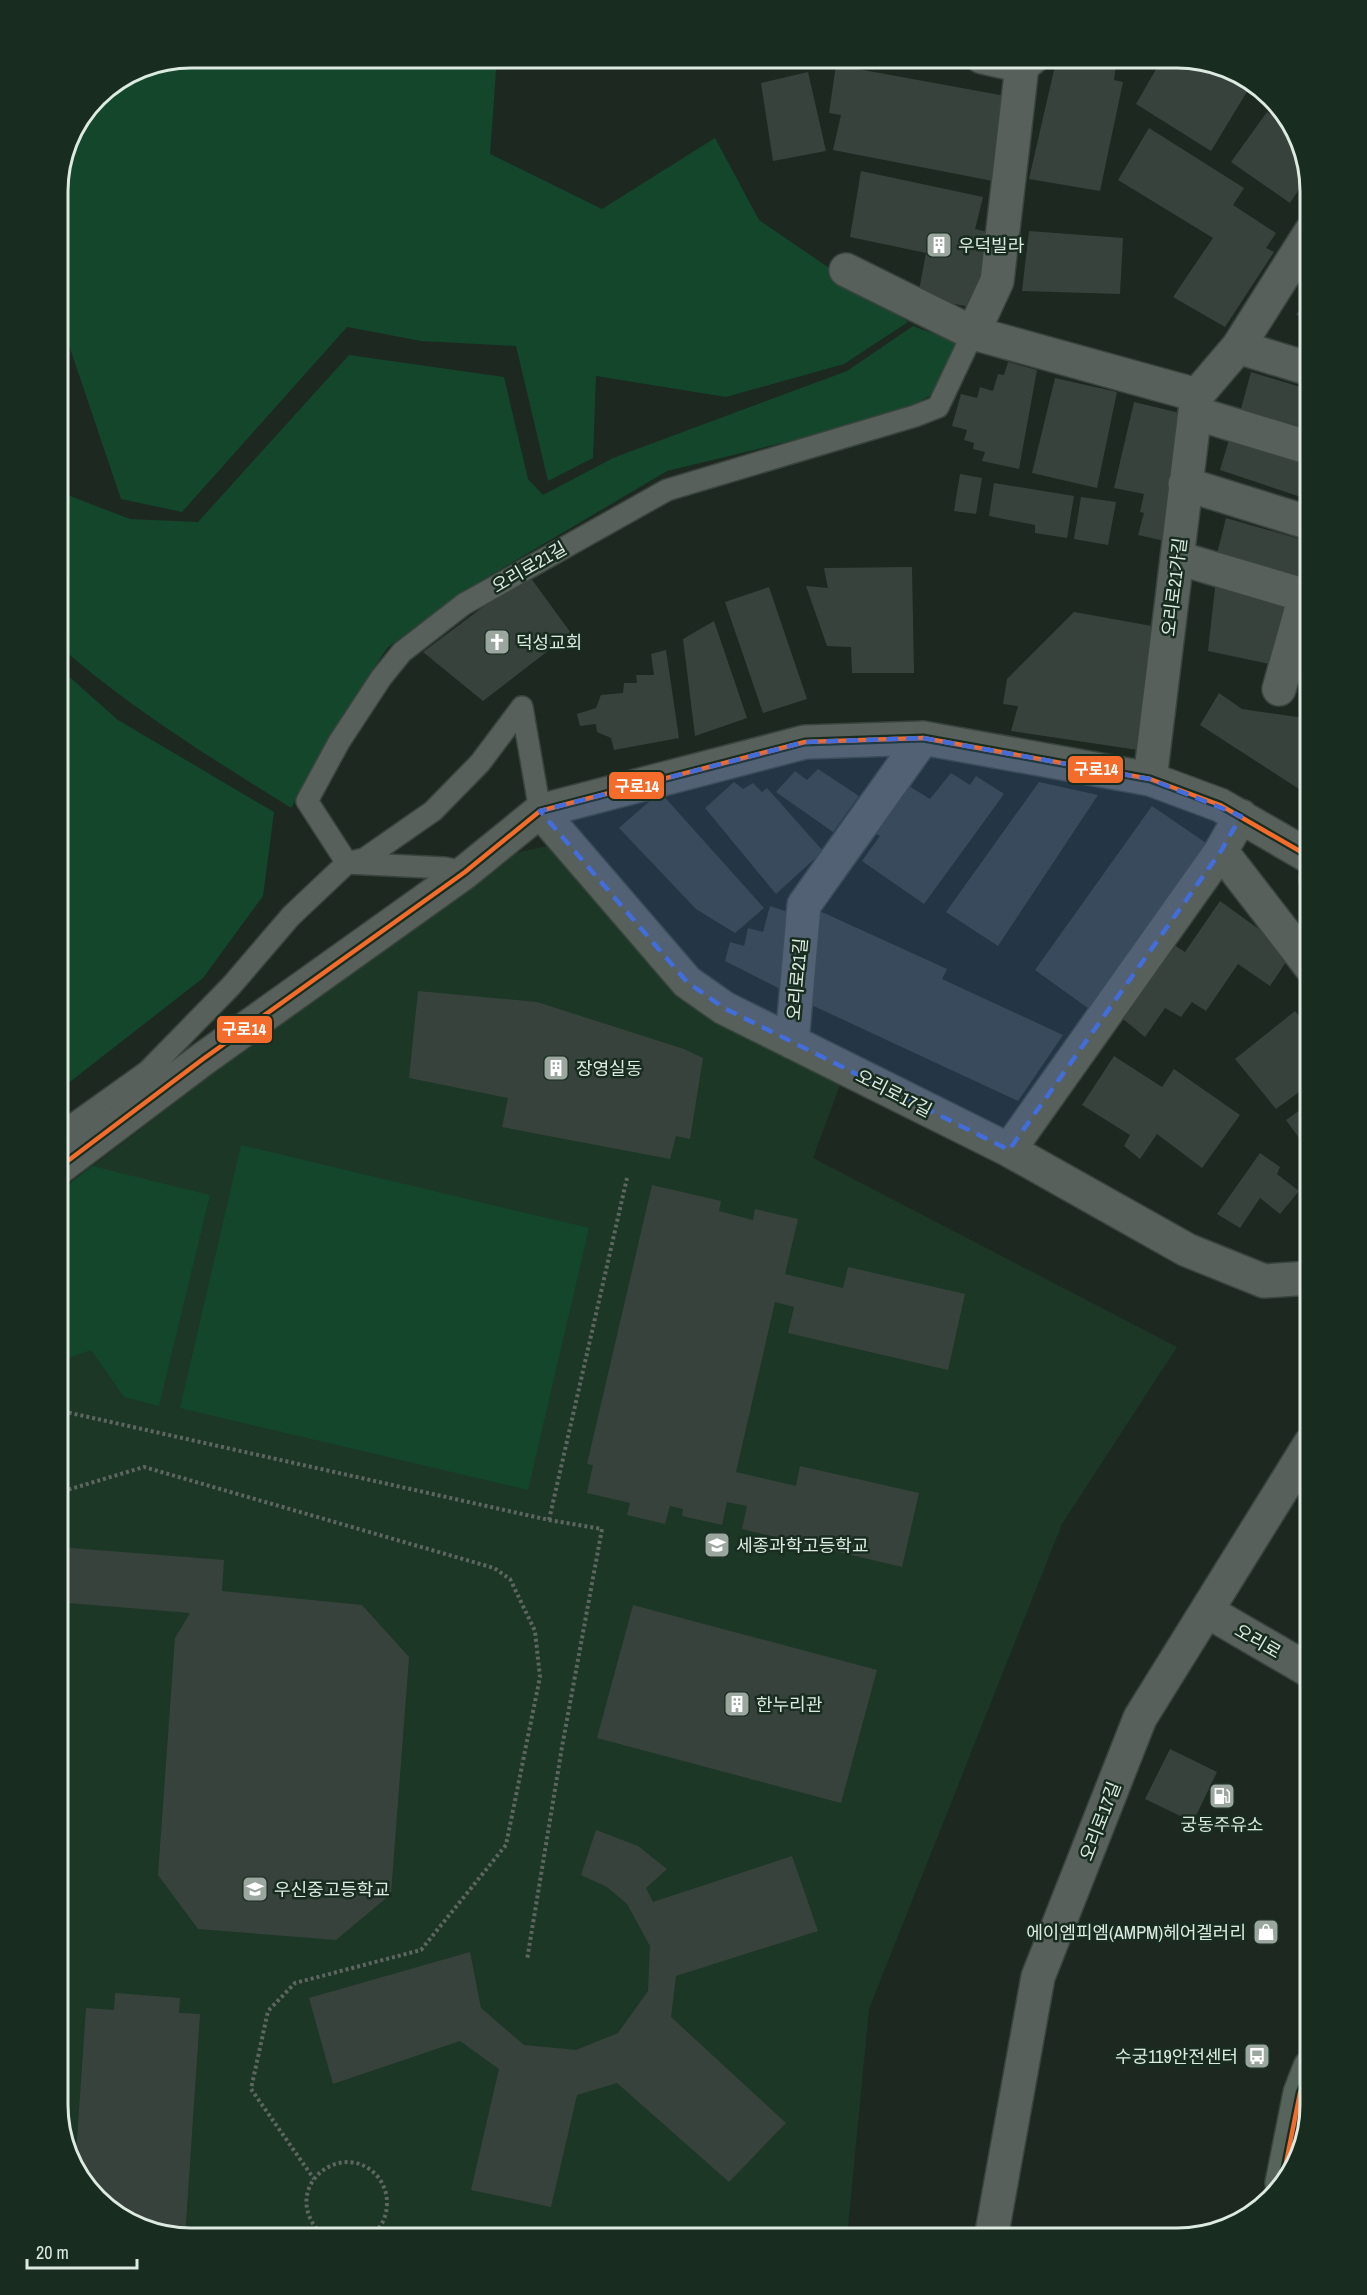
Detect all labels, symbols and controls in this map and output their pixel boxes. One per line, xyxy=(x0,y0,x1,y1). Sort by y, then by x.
building icon: 우덕빌라 xyxy=(924,230,954,260)
place label: 우덕빌라 xyxy=(958,233,1025,258)
street label: 오리로21길 xyxy=(487,536,571,598)
street label: 오리로21가길 xyxy=(1156,536,1192,638)
church icon: 덕성교회 xyxy=(482,627,512,657)
place label: 덕성교회 xyxy=(516,630,582,655)
line badge: 구로14 xyxy=(1067,755,1124,784)
text: 구로14 xyxy=(1074,758,1119,780)
line badge: 구로14 xyxy=(608,771,665,800)
text: 구로14 xyxy=(615,775,660,797)
street label: 오리로21길 xyxy=(781,937,813,1021)
line badge: 구로14 xyxy=(216,1015,273,1044)
text: 구로14 xyxy=(222,1018,267,1040)
building icon: 장영실동 xyxy=(541,1053,571,1083)
place label: 장영실동 xyxy=(576,1056,642,1081)
street label: 오리로17길 xyxy=(852,1063,936,1123)
school or university icon: 세종과학고등학교 xyxy=(702,1530,732,1560)
place label: 세종과학고등학교 xyxy=(736,1533,868,1558)
street label: 오리로 xyxy=(1230,1618,1286,1664)
building icon: 한누리관 xyxy=(722,1689,752,1719)
place label: 한누리관 xyxy=(756,1692,823,1717)
street label: 오리로17길 xyxy=(1074,1778,1126,1864)
fuel station icon: 궁동주유소 xyxy=(1207,1781,1237,1811)
place label: 궁동주유소 xyxy=(1181,1812,1263,1837)
school or university icon: 우신중고등학교 xyxy=(240,1874,270,1904)
place label: 우신중고등학교 xyxy=(274,1877,390,1902)
shop icon: 에이엠피엠(AMPM)헤어겔러리 xyxy=(1251,1917,1281,1947)
place label: 에이엠피엠(AMPM)헤어겔러리 xyxy=(1026,1920,1246,1945)
bus stop icon: 수궁119안전센터 xyxy=(1242,2041,1272,2071)
place label: 수궁119안전센터 xyxy=(1115,2044,1238,2069)
scale bar xyxy=(27,2232,136,2270)
text: 20 m xyxy=(36,2240,69,2265)

